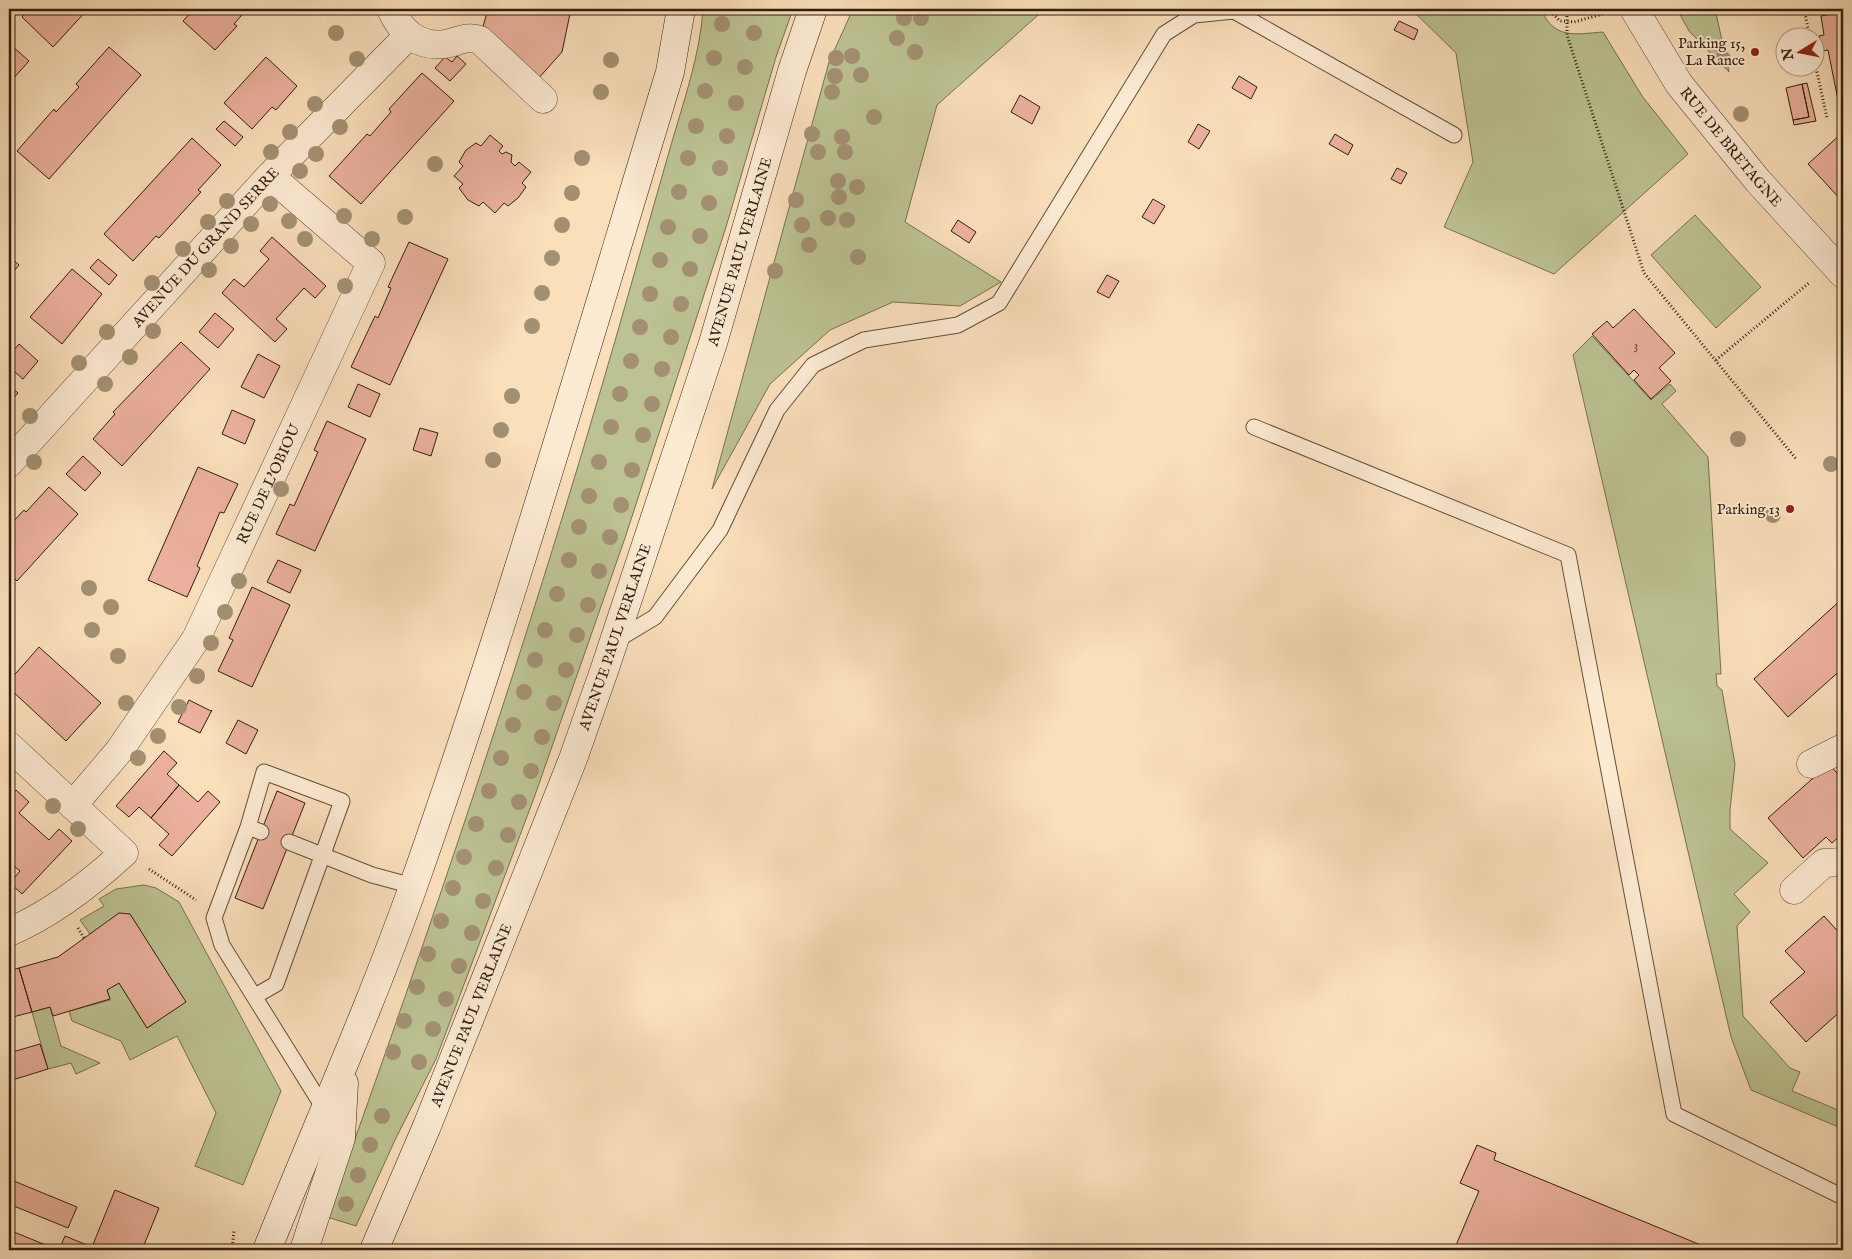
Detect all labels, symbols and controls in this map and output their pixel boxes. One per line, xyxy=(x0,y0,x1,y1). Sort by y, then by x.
north arrow xyxy=(1774,28,1824,78)
place label: Parking 15, La Rance xyxy=(1678,34,1745,70)
marker: Parking 15, La Rance xyxy=(1749,46,1761,58)
text: N xyxy=(1778,47,1798,63)
street label: RUE DE BRETAGNE xyxy=(1676,83,1786,211)
street label: AVENUE PAUL VERLAINE xyxy=(703,155,776,349)
street label: AVENUE DU GRAND SERRE xyxy=(127,163,283,332)
house number: 3 xyxy=(1634,338,1638,353)
street label: RUE DE L'OBIOU xyxy=(232,421,304,547)
place label: Parking 13 xyxy=(1717,500,1780,519)
marker: Parking 13 xyxy=(1784,503,1796,515)
street label: AVENUE PAUL VERLAINE xyxy=(574,541,655,734)
street label: AVENUE PAUL VERLAINE xyxy=(426,921,516,1111)

